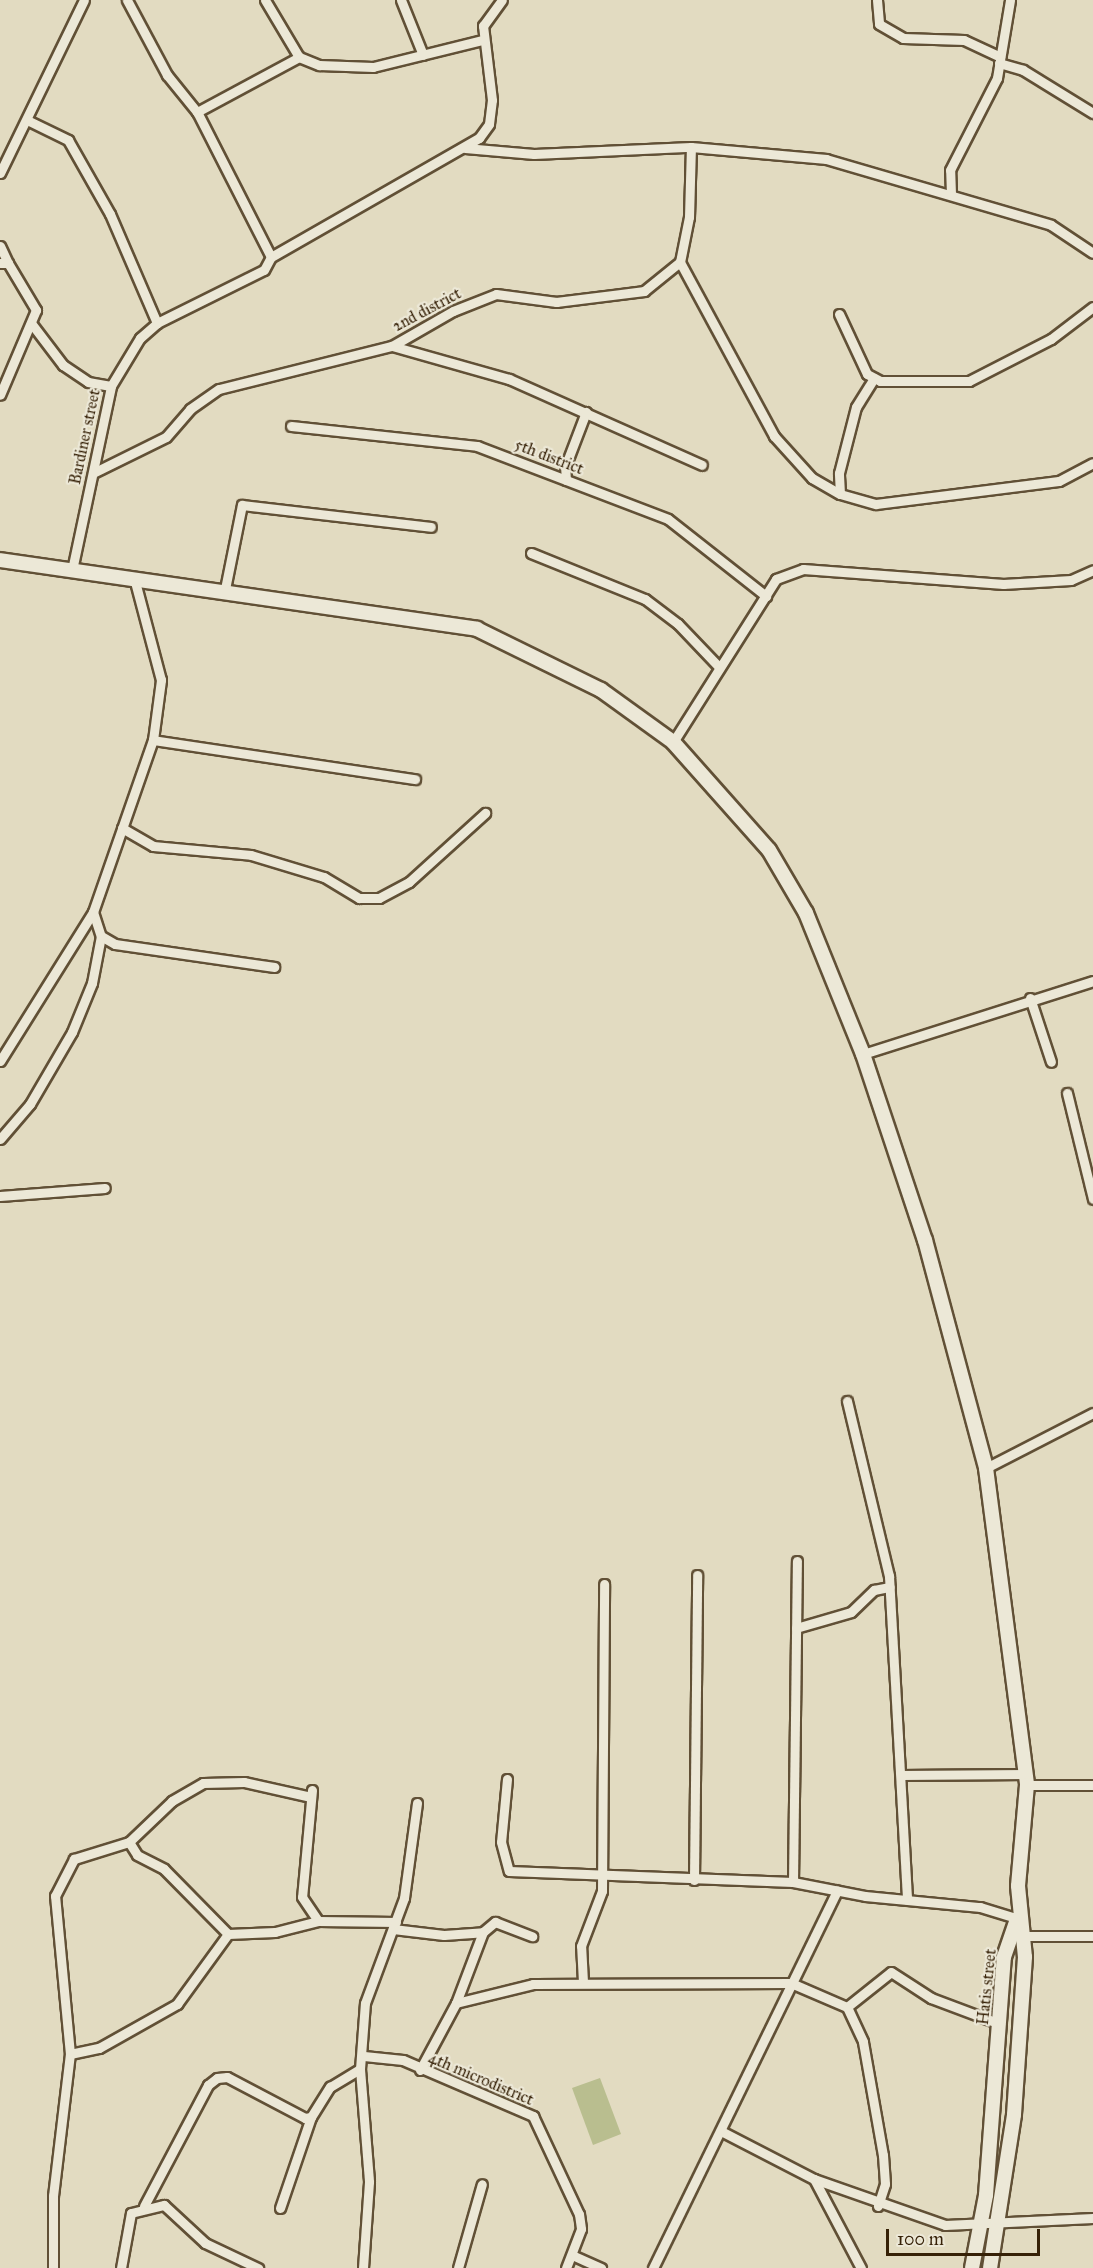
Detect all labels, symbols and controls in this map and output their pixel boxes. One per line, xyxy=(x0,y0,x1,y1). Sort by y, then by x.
street label: 2nd district xyxy=(390,284,464,336)
street label: Bardiner street xyxy=(66,388,104,486)
street label: 5th district xyxy=(512,435,586,479)
street label: Hatis street xyxy=(973,1948,1001,2026)
street label: 4th microdistrict xyxy=(426,2048,536,2110)
scale bar xyxy=(889,2217,1044,2255)
text: 100 m xyxy=(897,2228,944,2250)

